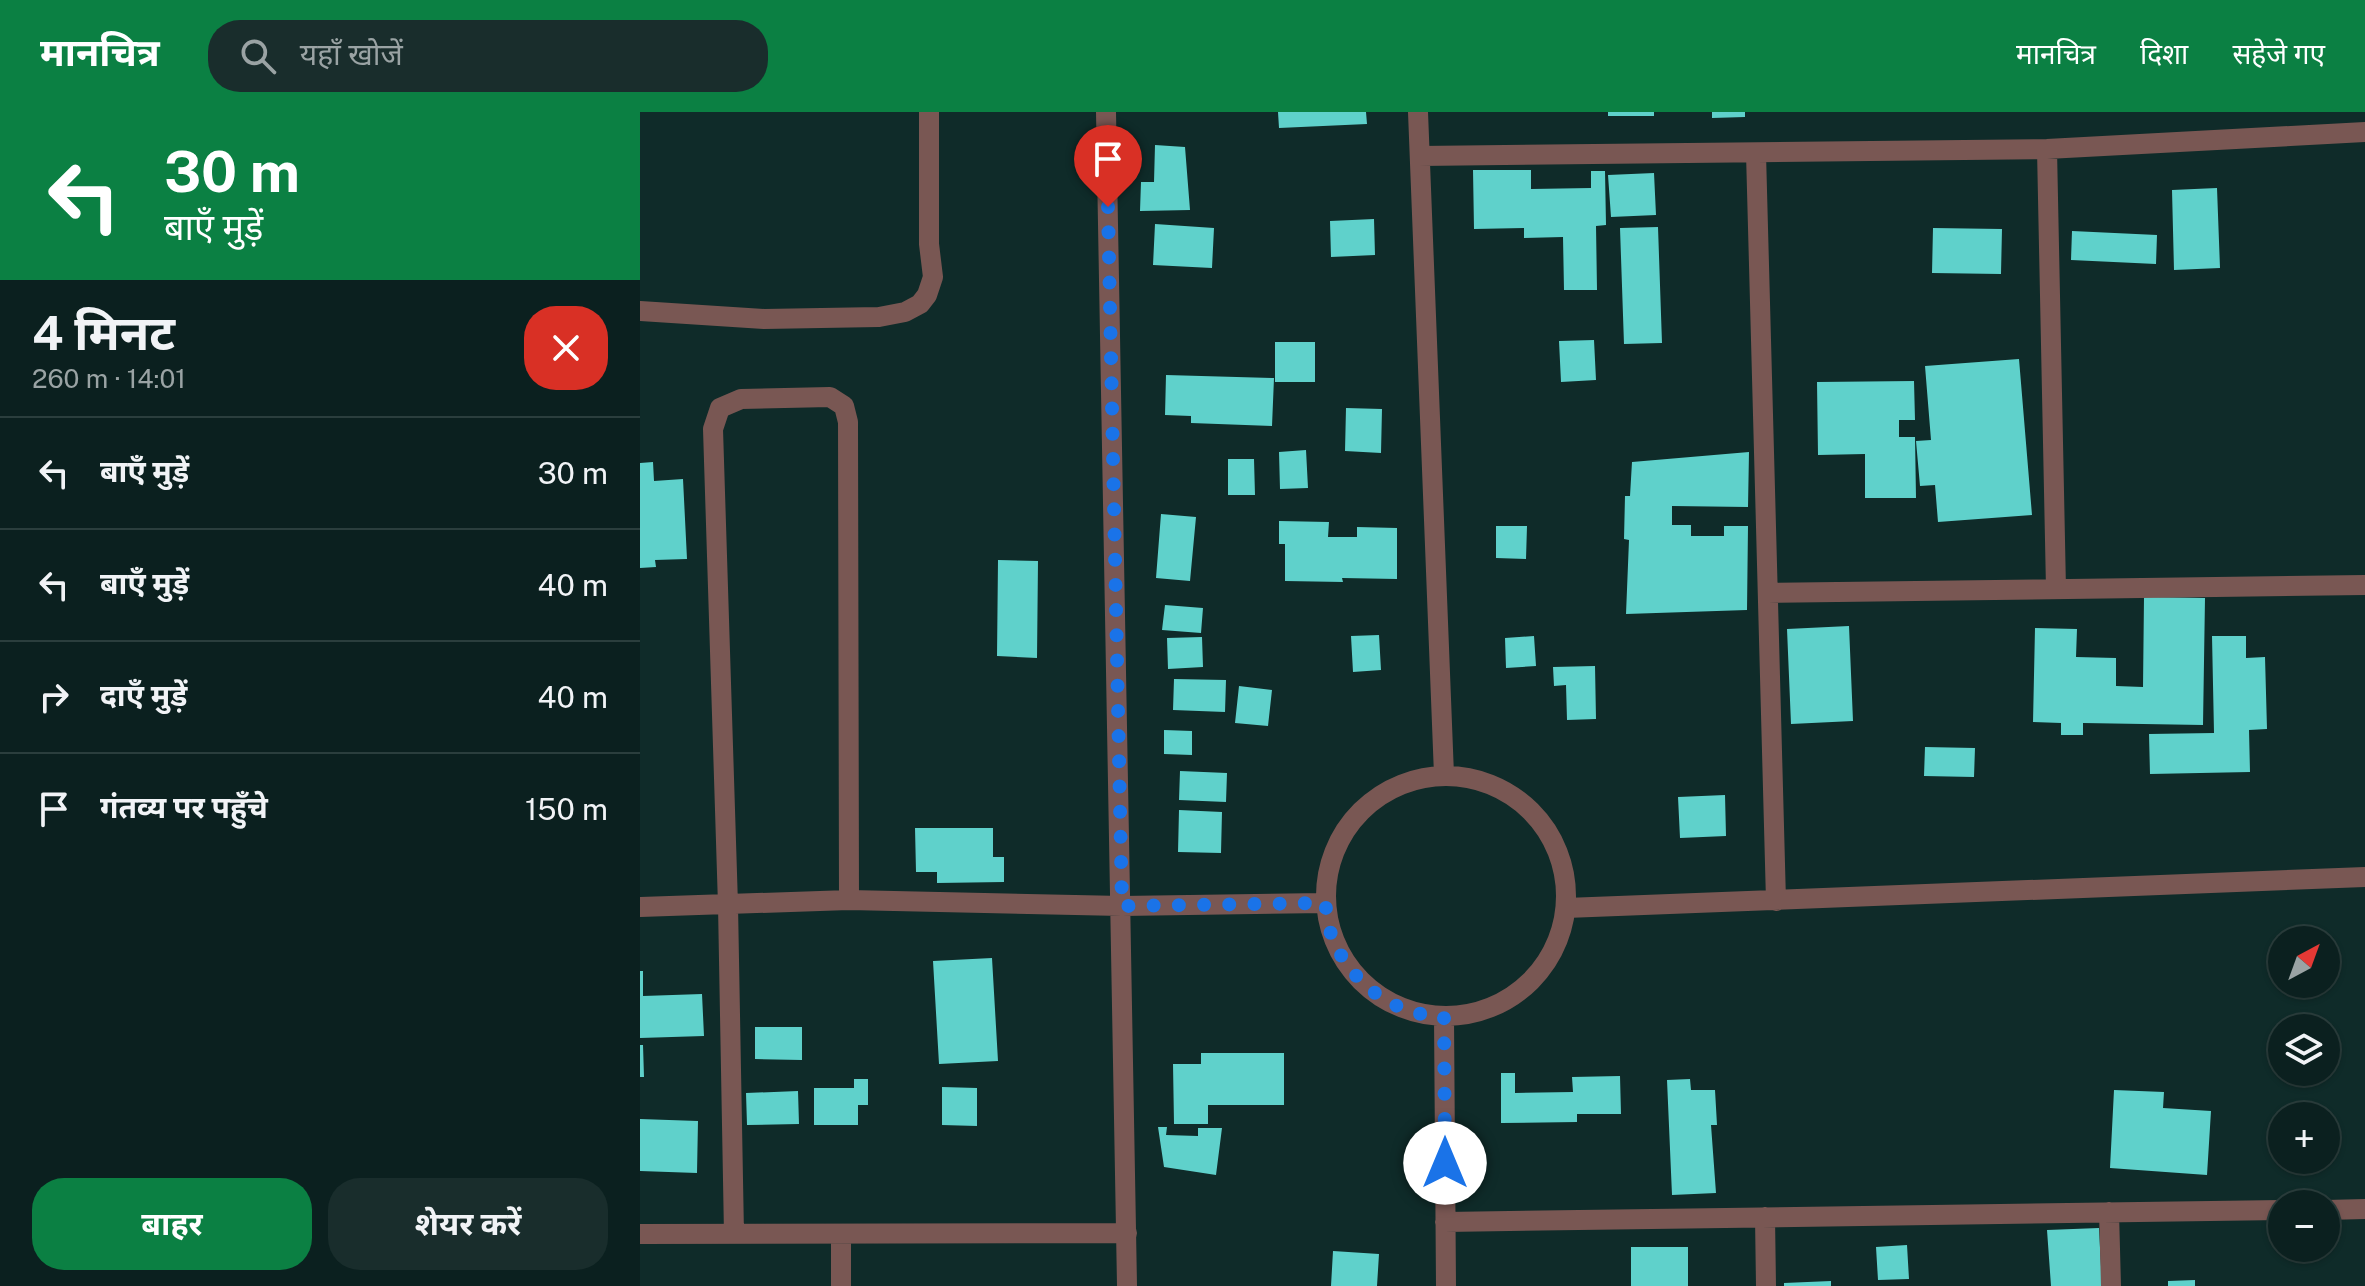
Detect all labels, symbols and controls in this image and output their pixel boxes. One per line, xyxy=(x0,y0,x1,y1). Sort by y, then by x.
search box xyxy=(208,20,768,92)
text: मानचित्र xyxy=(40,30,160,75)
icon: search xyxy=(236,34,280,78)
text: यहाँ खोजें xyxy=(300,36,403,72)
text: मानचित्र xyxy=(2016,37,2096,70)
text: दिशा xyxy=(2140,37,2188,70)
text: सहेजे गए xyxy=(2232,37,2325,70)
pin xyxy=(1074,125,1142,207)
icon: arrive xyxy=(1086,137,1130,181)
text: 30 m xyxy=(164,139,300,205)
icon: left xyxy=(32,144,136,248)
text: बाएँ मुड़ें xyxy=(164,206,263,248)
text: 4 मिनट xyxy=(32,304,175,361)
button: close xyxy=(524,306,608,390)
text: 260 m · 14:01 xyxy=(32,363,186,394)
icon: left xyxy=(32,451,76,495)
text: बाएँ मुड़ें xyxy=(100,453,189,489)
text: 30 m xyxy=(538,455,608,491)
icon: left xyxy=(32,563,76,607)
text: बाएँ मुड़ें xyxy=(100,565,189,601)
text: 40 m xyxy=(538,567,608,603)
icon: right xyxy=(32,675,76,719)
text: दाएँ मुड़ें xyxy=(100,677,187,713)
text: 40 m xyxy=(538,679,608,715)
icon: arrive xyxy=(32,787,76,831)
text: गंतव्य पर पहुँचे xyxy=(100,789,268,825)
text: 150 m xyxy=(525,791,608,827)
north arrow xyxy=(2268,926,2340,998)
map controls xyxy=(2268,926,2340,1262)
button: layers xyxy=(2268,1014,2340,1086)
button: + xyxy=(2268,1102,2340,1174)
position arrow xyxy=(1403,1121,1487,1205)
button: बाहर xyxy=(32,1178,312,1270)
button: शेयर करें xyxy=(328,1178,608,1270)
button: − xyxy=(2268,1190,2340,1262)

